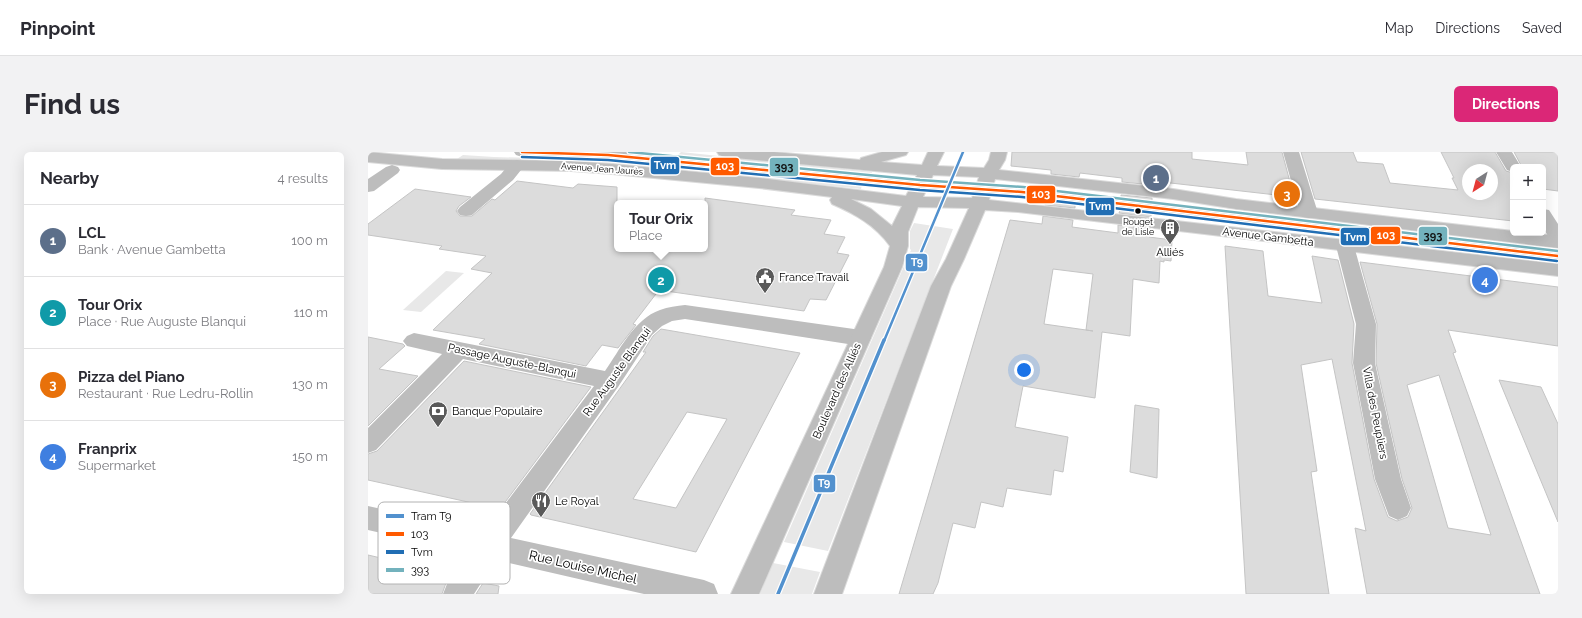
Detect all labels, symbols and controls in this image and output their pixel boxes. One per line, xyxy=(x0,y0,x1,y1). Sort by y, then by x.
text: Pinpoint xyxy=(20,17,95,39)
text: Map xyxy=(1385,20,1413,36)
text: Directions xyxy=(1435,20,1500,36)
text: Saved xyxy=(1522,20,1562,36)
button: Directions xyxy=(1454,86,1558,122)
text: Find us xyxy=(24,88,120,121)
line badge: Tvm xyxy=(650,156,680,175)
line badge: 103 xyxy=(710,157,740,176)
line badge: 393 xyxy=(769,157,799,177)
text: Tvm xyxy=(654,159,676,172)
text: 103 xyxy=(716,160,734,173)
street label: Avenue Jean Jaurès xyxy=(560,161,644,177)
text: 393 xyxy=(775,161,793,174)
pin: 1 xyxy=(1143,163,1169,193)
north arrow xyxy=(1462,164,1498,200)
map controls xyxy=(1510,164,1546,236)
button: + xyxy=(1510,164,1546,200)
text: Nearby xyxy=(40,168,99,188)
text: 4 results xyxy=(277,171,328,186)
pin: 3 xyxy=(1274,179,1300,209)
line badge: 103 xyxy=(1026,185,1056,204)
text: 103 xyxy=(1032,188,1050,201)
line badge: Tvm xyxy=(1085,197,1115,216)
popup xyxy=(614,200,708,252)
text: Tvm xyxy=(1089,200,1111,213)
button: − xyxy=(1510,200,1546,236)
marker: Rouget de Lisle xyxy=(1133,206,1143,216)
text: Tour Orix xyxy=(629,210,693,228)
place label: Rouget de Lisle xyxy=(1122,217,1155,237)
building icon: Alliés xyxy=(1159,217,1181,245)
text: LCL xyxy=(78,224,106,242)
street label: Avenue Gambetta xyxy=(1222,225,1314,249)
line badge: 103 xyxy=(1370,226,1401,245)
line badge: 393 xyxy=(1418,226,1448,246)
line badge: Tvm xyxy=(1340,227,1370,246)
text: Place xyxy=(629,228,662,243)
text: 103 xyxy=(1377,229,1395,242)
text: 393 xyxy=(1424,230,1442,243)
text: Tvm xyxy=(1344,231,1366,244)
text: 1 xyxy=(50,233,56,248)
text: 100 m xyxy=(291,233,328,248)
text: Bank · Avenue Gambetta xyxy=(78,242,226,257)
place label: Alliés xyxy=(1156,246,1184,259)
line badge: T9 xyxy=(905,253,928,272)
text: T9 xyxy=(911,256,924,269)
pin: 2 xyxy=(648,265,674,295)
pin: 4 xyxy=(1472,265,1498,295)
public building icon: France Travail xyxy=(754,266,776,294)
place label: France Travail xyxy=(779,271,849,284)
text: Tour Orix xyxy=(78,296,142,314)
text: 2 xyxy=(49,305,57,320)
text: 110 m xyxy=(294,305,328,320)
text: Place · Rue Auguste Blanqui xyxy=(78,314,246,329)
street label: Rue Auguste Blanqui xyxy=(580,325,654,419)
street label: Passage Auguste-Blanqui xyxy=(447,341,577,381)
street label: Boulevard des Alliés xyxy=(810,341,864,441)
your location xyxy=(1014,360,1034,380)
street label: Villa des Peupliers xyxy=(1360,366,1390,460)
text: Pizza del Piano xyxy=(78,368,185,386)
text: 3 xyxy=(49,377,57,392)
text: 130 m xyxy=(292,377,328,392)
text: Restaurant · Rue Ledru-Rollin xyxy=(78,386,253,401)
bank icon: Banque Populaire xyxy=(427,400,449,428)
place label: Banque Populaire xyxy=(452,405,543,418)
text: Franprix xyxy=(78,440,137,458)
text: 4 xyxy=(49,449,57,464)
text: 150 m xyxy=(292,449,328,464)
text: Supermarket xyxy=(78,458,156,473)
line badge: T9 xyxy=(813,474,836,493)
text: T9 xyxy=(818,477,831,490)
restaurant icon: Le Royal xyxy=(530,490,552,518)
place label: Le Royal xyxy=(555,495,599,508)
legend xyxy=(378,502,510,584)
text: Tram T9 xyxy=(411,510,452,523)
text: 103 xyxy=(411,528,428,541)
text: Tvm xyxy=(411,546,433,559)
street label: Rue Louise Michel xyxy=(528,547,639,587)
text: 393 xyxy=(411,564,429,577)

